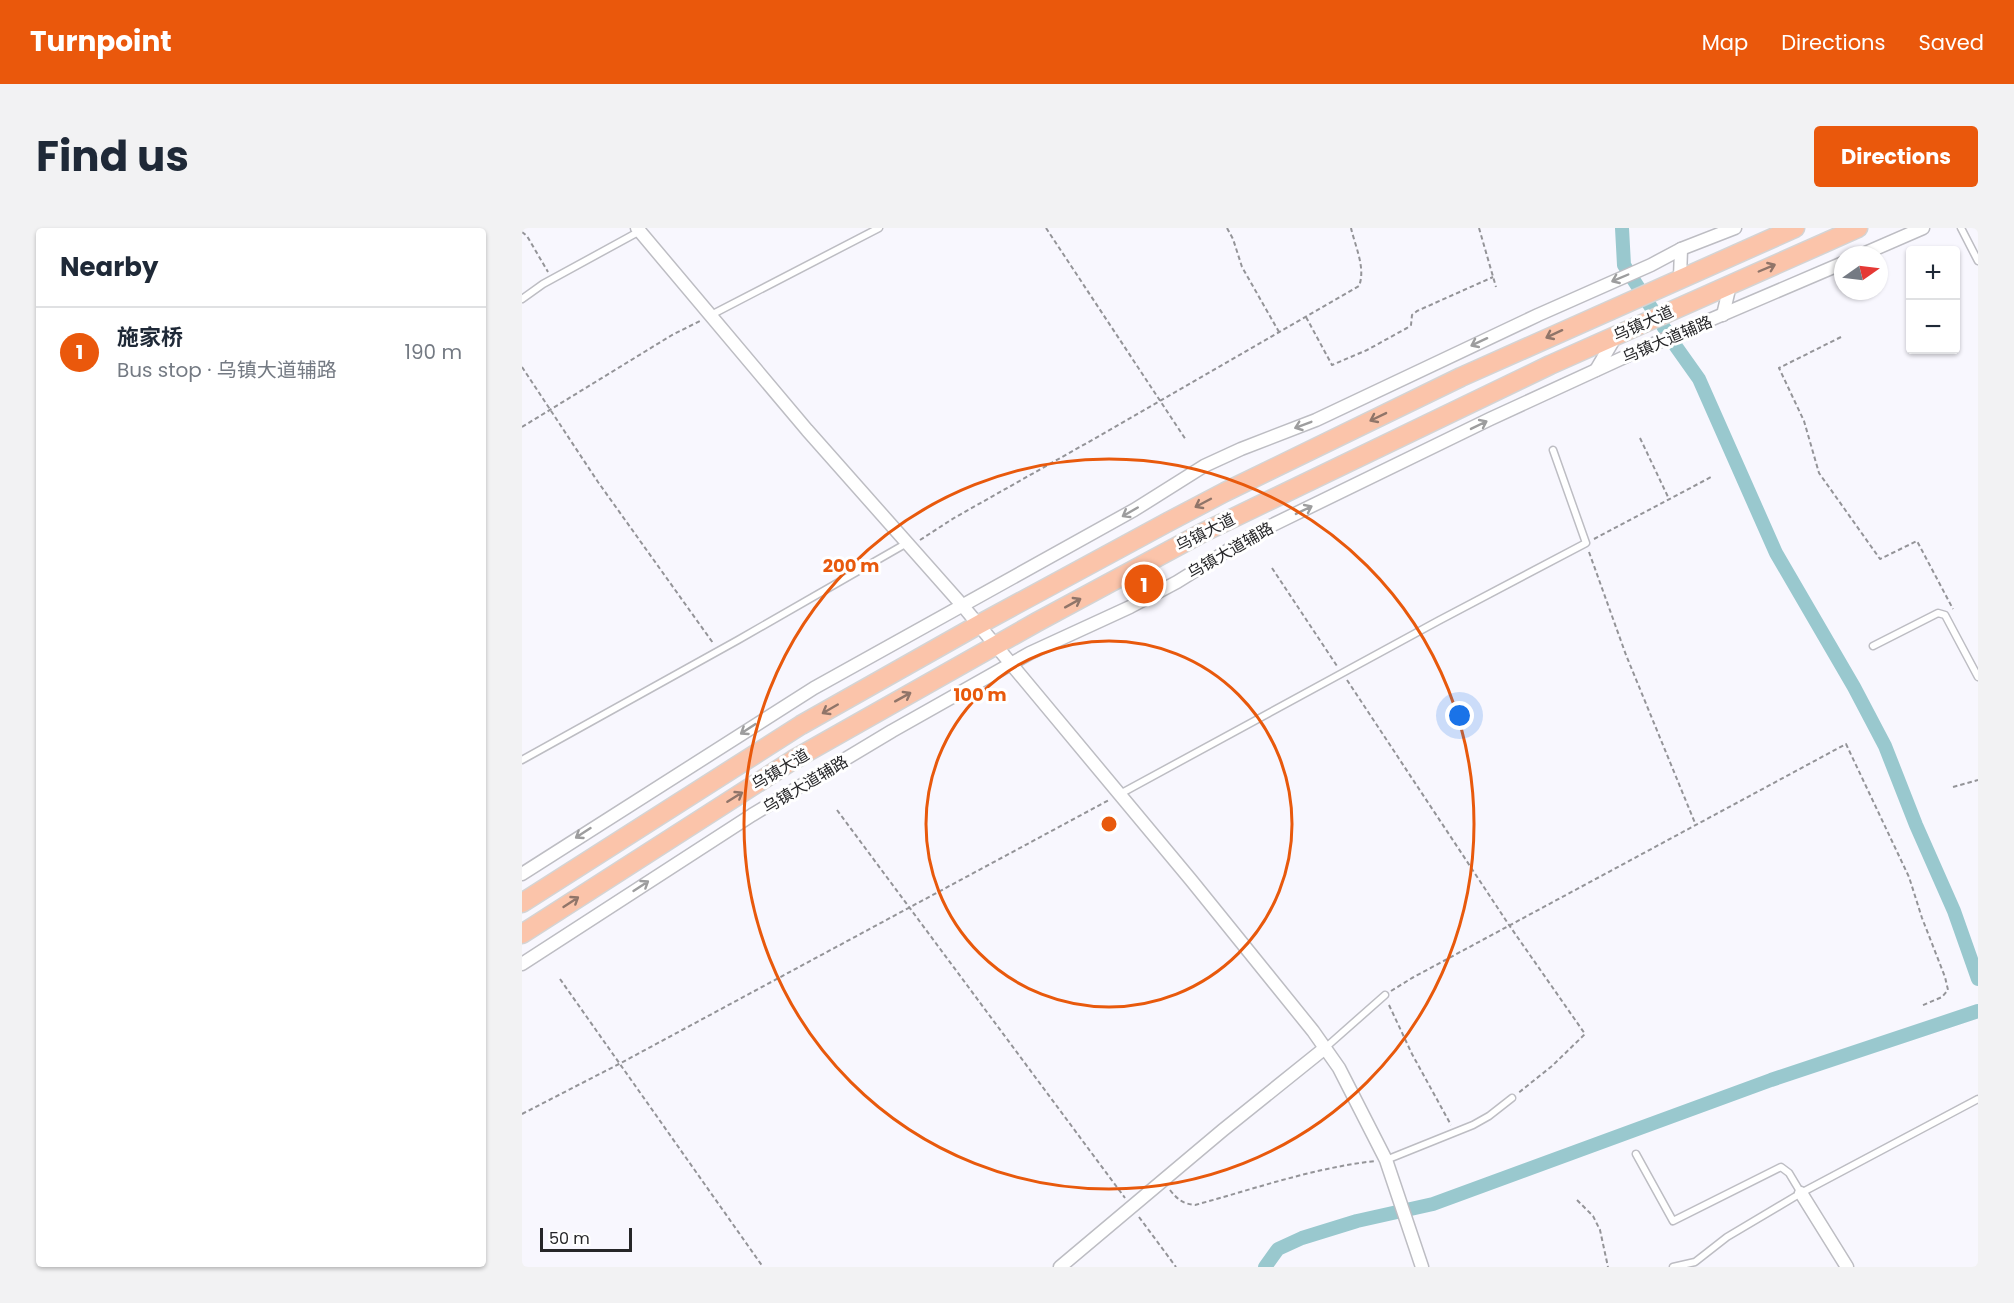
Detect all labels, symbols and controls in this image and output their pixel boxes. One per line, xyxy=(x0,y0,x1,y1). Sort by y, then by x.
text: Turnpoint xyxy=(30,22,172,61)
text: Map xyxy=(1702,28,1748,57)
text: Directions xyxy=(1781,28,1885,57)
text: Saved xyxy=(1918,28,1984,57)
button: Directions xyxy=(1814,126,1978,187)
text: Find us xyxy=(36,127,189,186)
north arrow xyxy=(1834,246,1888,300)
map controls xyxy=(1906,246,1960,354)
button: + xyxy=(1906,246,1960,300)
text: Nearby xyxy=(60,249,158,285)
one-way arrow xyxy=(1757,262,1775,274)
one-way arrow xyxy=(1612,273,1630,284)
street label: 乌镇大道 xyxy=(1609,300,1677,347)
button: − xyxy=(1906,300,1960,354)
street label: 乌镇大道辅路 xyxy=(1619,310,1716,369)
text: 施家桥 xyxy=(117,322,183,353)
one-way arrow xyxy=(1546,329,1564,340)
one-way arrow xyxy=(1471,337,1489,348)
text: 1 xyxy=(76,338,83,366)
text: 190 m xyxy=(405,338,462,366)
text: Bus stop · 乌镇大道辅路 xyxy=(117,356,337,384)
one-way arrow xyxy=(1369,412,1387,424)
one-way arrow xyxy=(1470,418,1488,430)
one-way arrow xyxy=(1294,421,1313,432)
one-way arrow xyxy=(1194,498,1212,510)
one-way arrow xyxy=(1295,504,1312,516)
one-way arrow xyxy=(1122,507,1139,519)
street label: 乌镇大道 xyxy=(1171,508,1239,557)
street label: 乌镇大道辅路 xyxy=(1183,516,1278,584)
text: 200 m xyxy=(823,553,879,578)
pin: 1 xyxy=(1124,562,1164,606)
one-way arrow xyxy=(1064,597,1081,609)
text: 100 m xyxy=(953,682,1007,707)
one-way arrow xyxy=(893,691,911,702)
your location xyxy=(1445,701,1474,730)
one-way arrow xyxy=(822,703,839,715)
one-way arrow xyxy=(740,724,757,736)
street label: 乌镇大道 xyxy=(747,743,814,796)
street label: 乌镇大道辅路 xyxy=(758,750,852,819)
one-way arrow xyxy=(726,791,743,803)
centre of rings xyxy=(1099,814,1119,834)
one-way arrow xyxy=(575,828,592,840)
one-way arrow xyxy=(632,880,649,892)
one-way arrow xyxy=(562,896,579,908)
scale bar xyxy=(540,1225,632,1252)
text: 50 m xyxy=(549,1227,590,1250)

